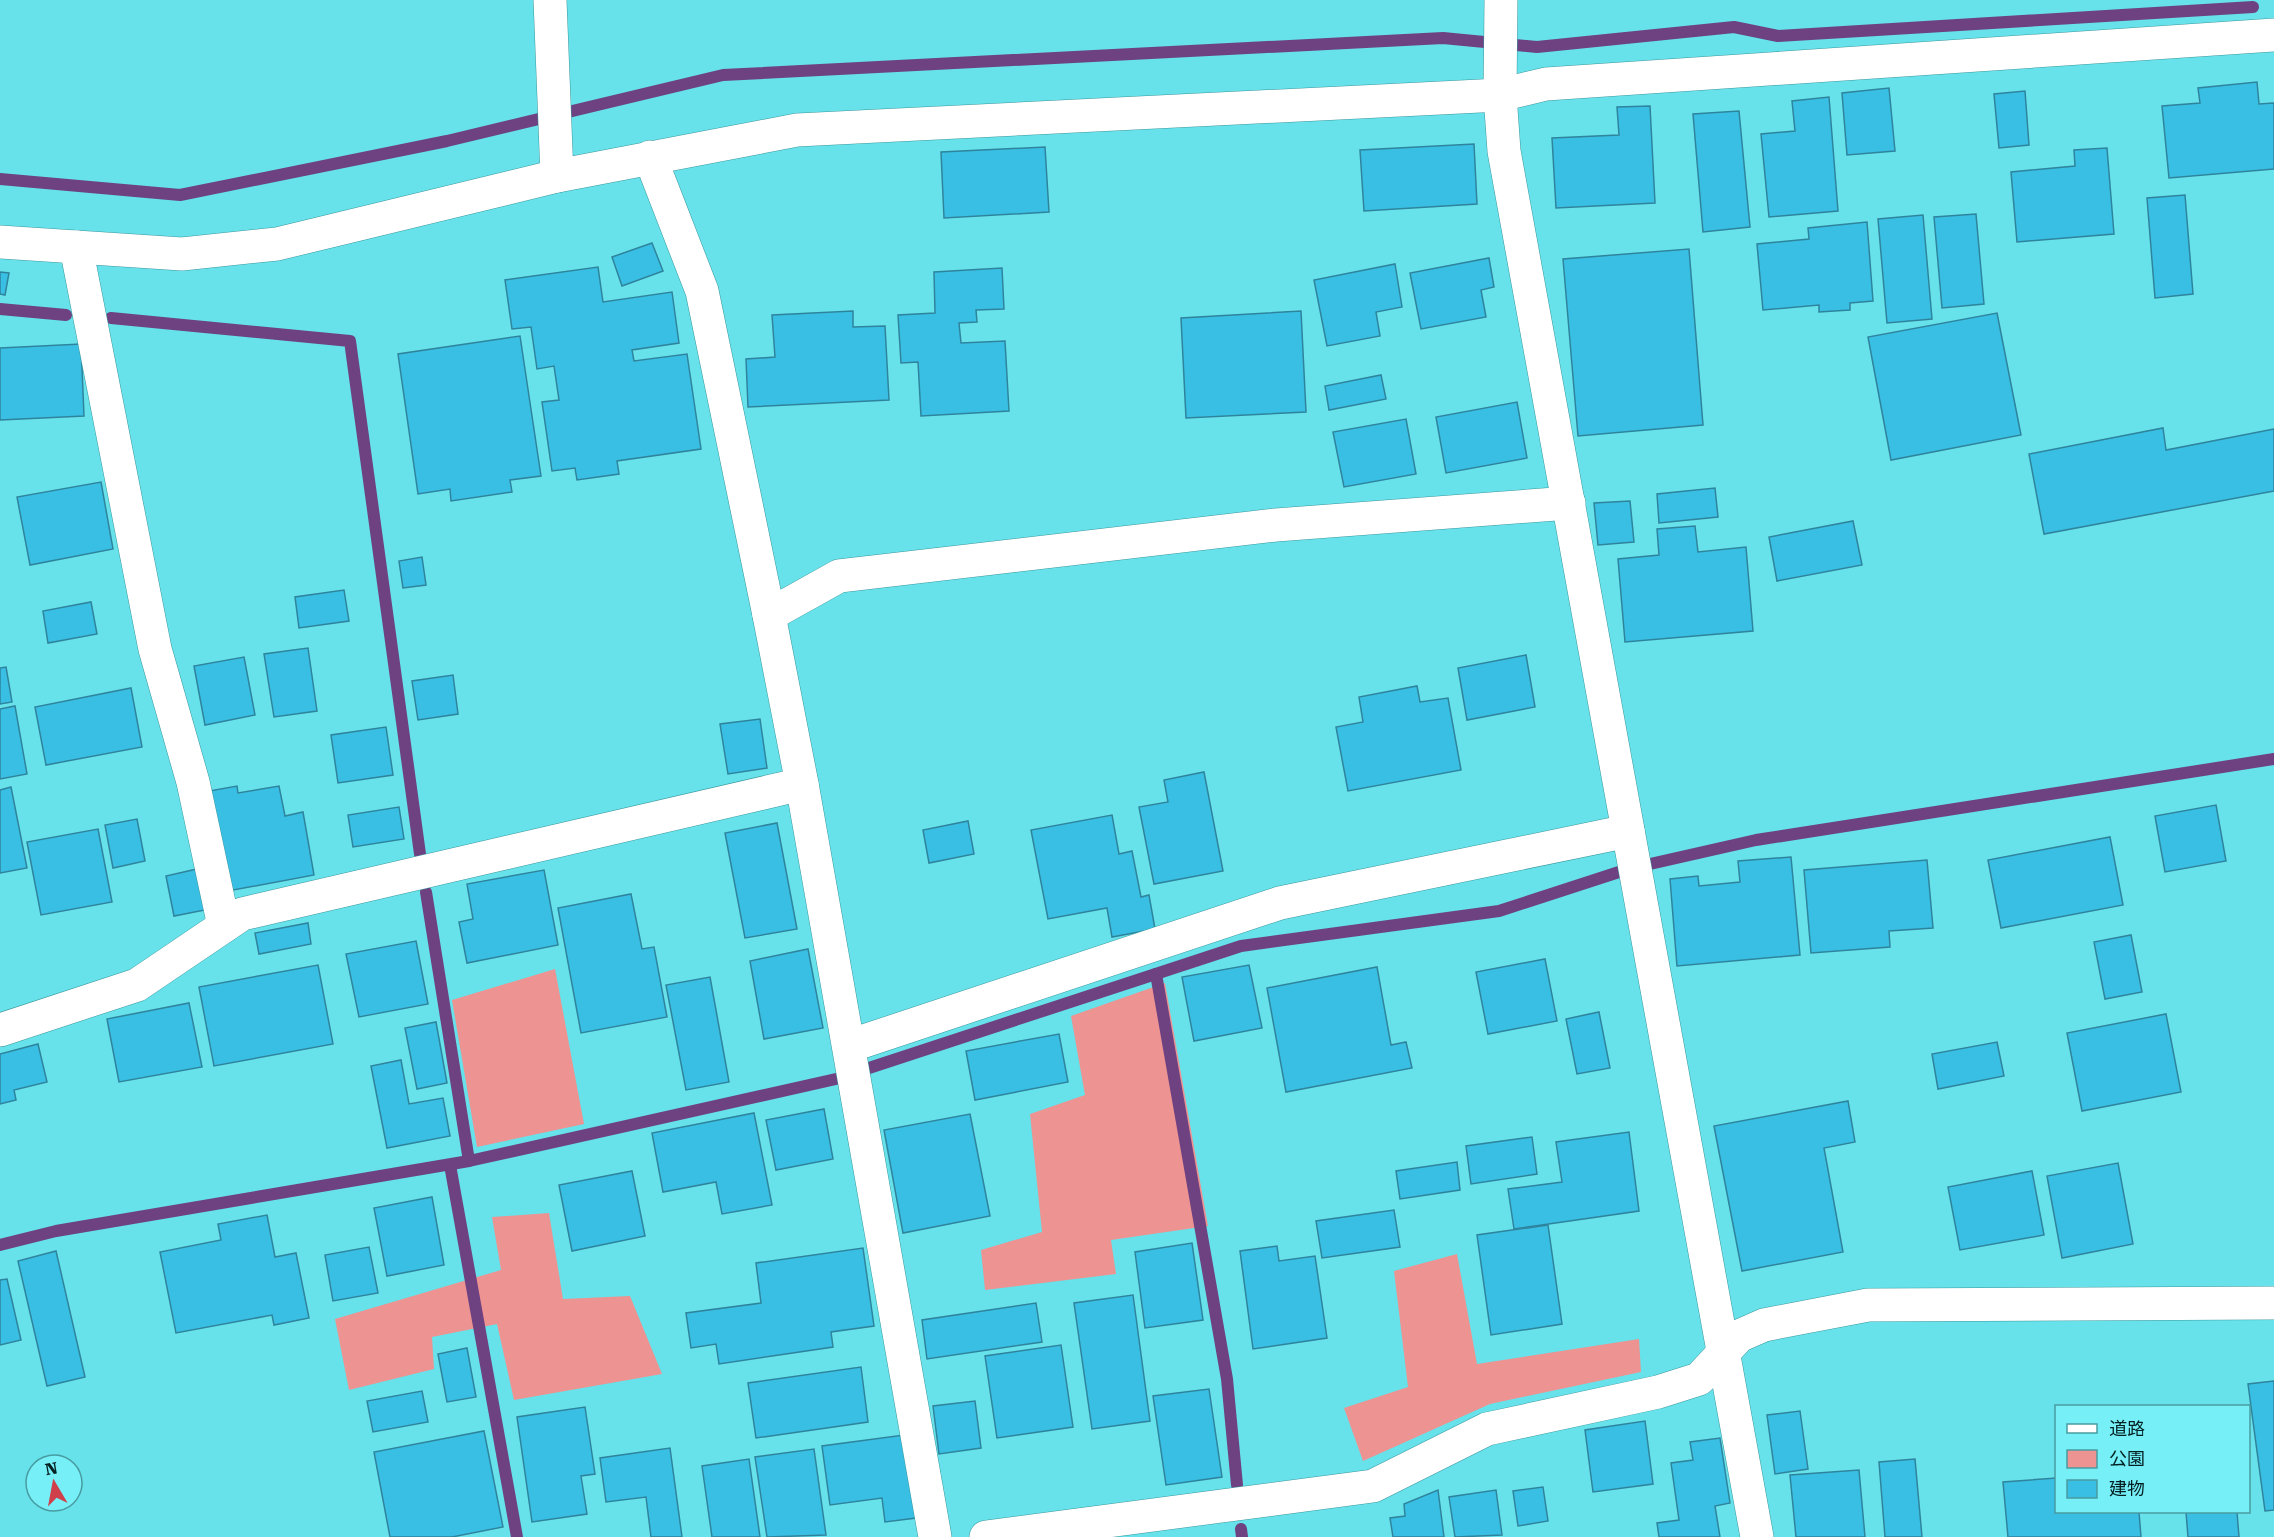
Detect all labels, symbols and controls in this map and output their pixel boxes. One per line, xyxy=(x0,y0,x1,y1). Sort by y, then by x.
legend xyxy=(2055,1405,2250,1513)
text: 道路 xyxy=(2109,1418,2145,1439)
text: 公園 xyxy=(2109,1448,2145,1469)
north arrow xyxy=(24,1453,84,1513)
text: N xyxy=(44,1458,59,1479)
text: 建物 xyxy=(2109,1478,2145,1499)

